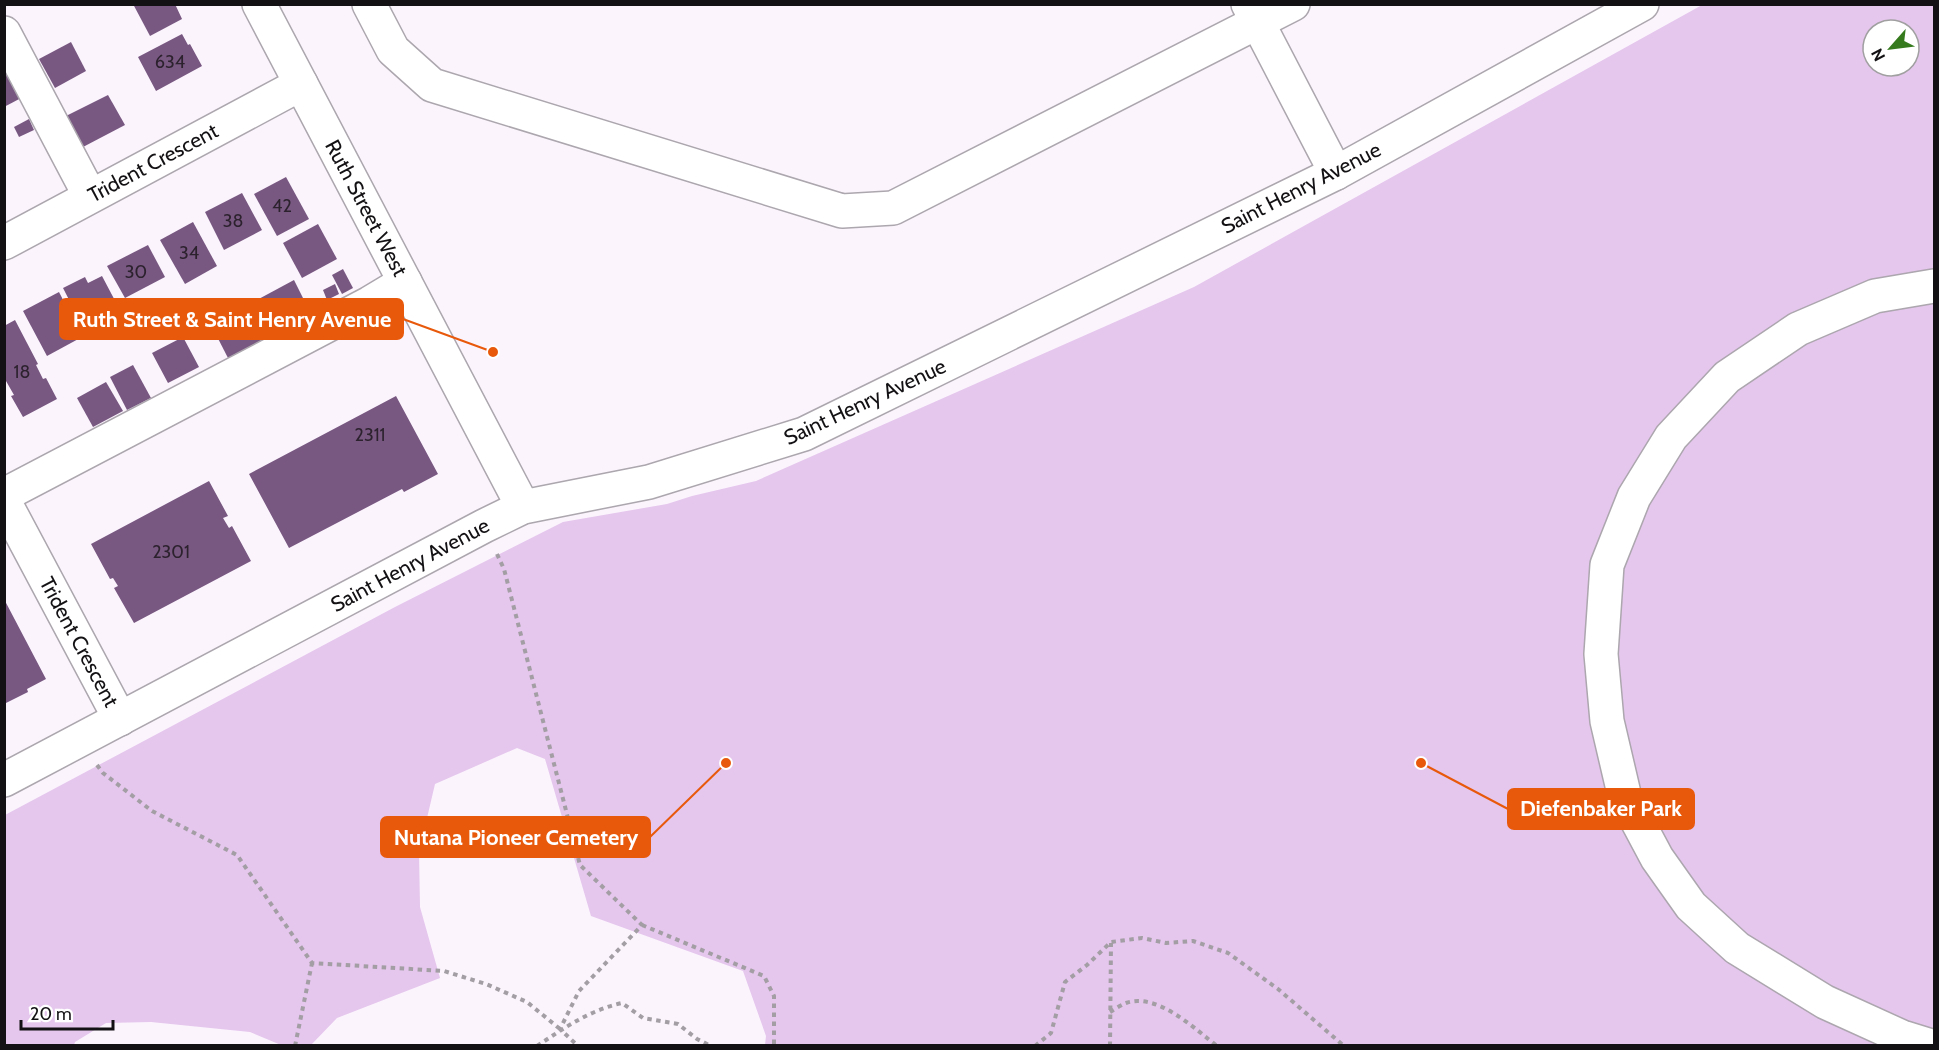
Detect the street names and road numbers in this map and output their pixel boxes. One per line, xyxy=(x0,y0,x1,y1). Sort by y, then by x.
street label: Trident Crescent xyxy=(83,118,222,207)
street label: Ruth Street West xyxy=(320,135,413,280)
street label: Saint Henry Avenue xyxy=(1217,136,1385,239)
street label: Saint Henry Avenue xyxy=(780,353,950,450)
street label: Saint Henry Avenue xyxy=(326,512,493,617)
street label: Trident Crescent xyxy=(35,572,124,711)

